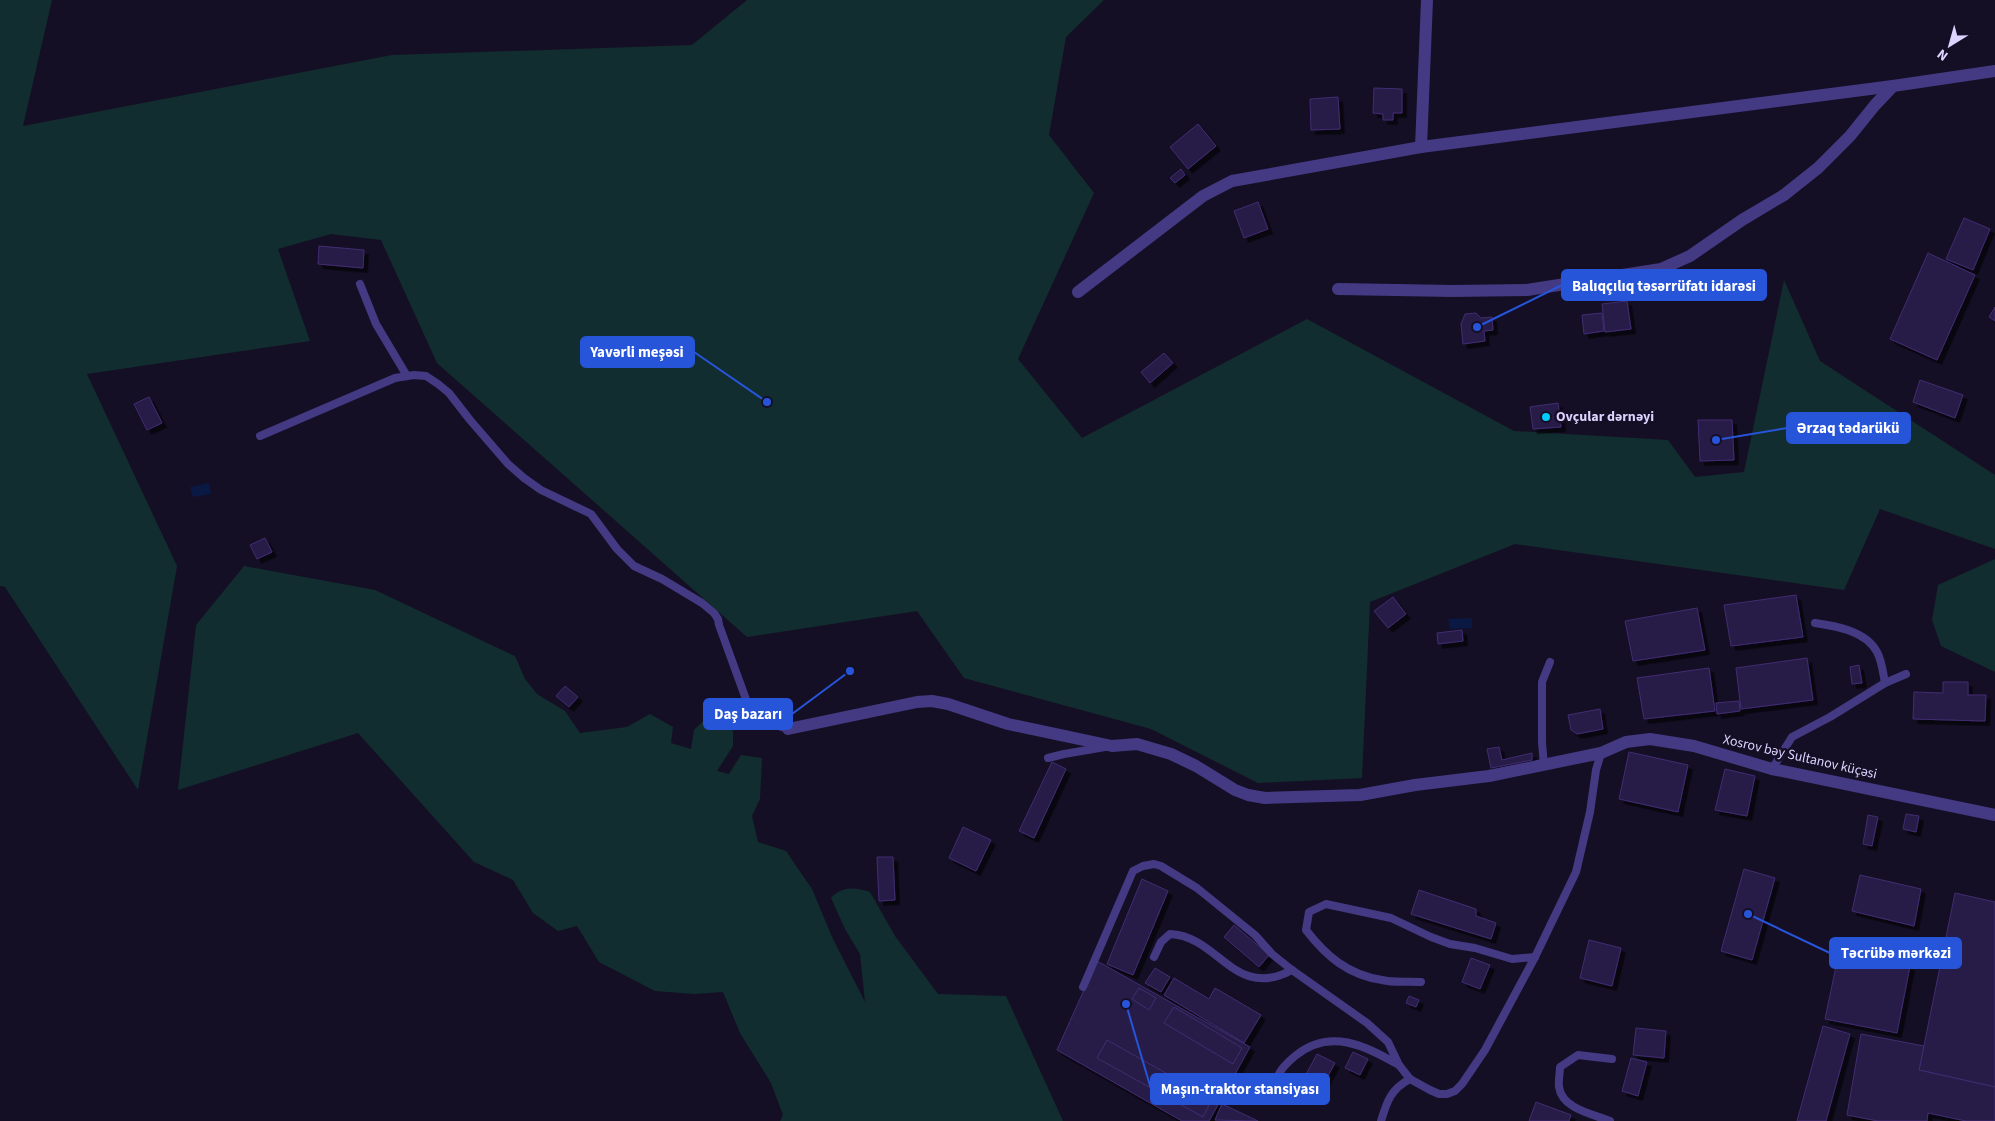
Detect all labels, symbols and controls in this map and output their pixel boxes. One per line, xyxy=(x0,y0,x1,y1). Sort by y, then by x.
north arrow xyxy=(1925,20,1975,70)
text: N xyxy=(1933,44,1953,65)
callout: Balıqçılıq təsərrüfatı idarəsi xyxy=(1562,270,1766,300)
text: Balıqçılıq təsərrüfatı idarəsi xyxy=(1572,276,1756,297)
callout: Yavərli meşəsi xyxy=(581,337,694,367)
text: Yavərli meşəsi xyxy=(589,342,684,363)
place label: Ovçular dərnəyi xyxy=(1556,407,1654,427)
marker: Ovçular dərnəyi xyxy=(1540,411,1552,423)
callout: Ərzaq tədarükü xyxy=(1787,413,1910,443)
text: Ərzaq tədarükü xyxy=(1797,418,1900,439)
callout: Daş bazarı xyxy=(704,699,792,729)
text: Daş bazarı xyxy=(714,704,782,725)
street label: Xosrov bəy Sultanov küçəsi xyxy=(1721,730,1879,784)
callout: Təcrübə mərkəzi xyxy=(1830,938,1961,968)
text: Təcrübə mərkəzi xyxy=(1841,943,1951,964)
callout: Maşın-traktor stansiyası xyxy=(1151,1074,1329,1104)
text: Maşın-traktor stansiyası xyxy=(1161,1079,1319,1100)

